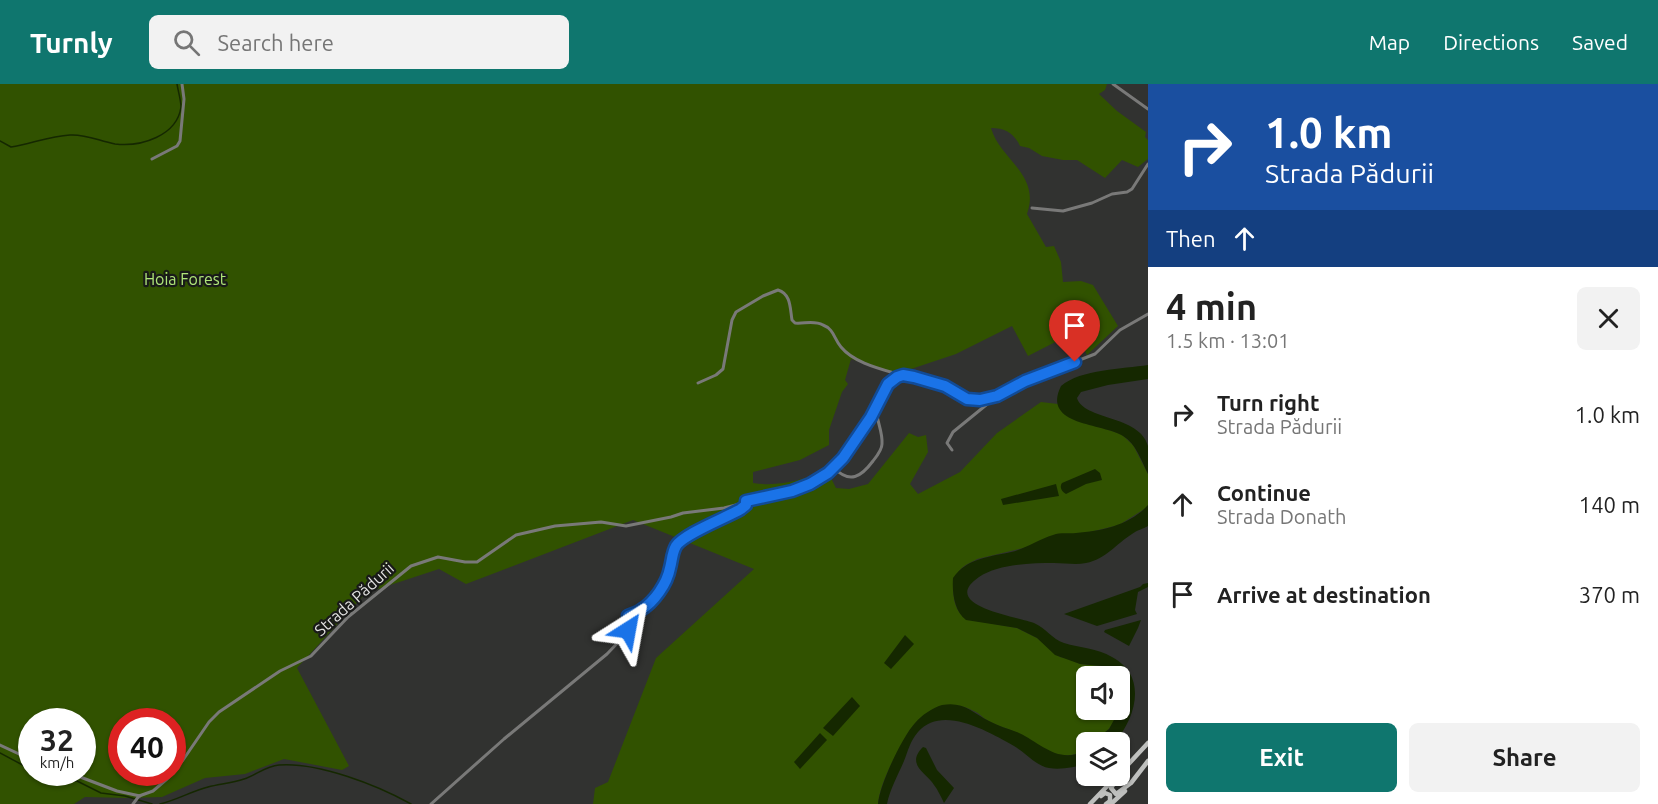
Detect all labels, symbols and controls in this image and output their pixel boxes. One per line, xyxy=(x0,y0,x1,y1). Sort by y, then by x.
search box xyxy=(149,15,569,69)
icon: search xyxy=(170,26,203,59)
text: Turnly xyxy=(30,27,113,58)
text: Search here xyxy=(218,30,334,55)
text: Map xyxy=(1369,30,1410,54)
text: Directions xyxy=(1443,30,1539,54)
text: Saved xyxy=(1572,30,1628,54)
icon: right xyxy=(1166,108,1244,186)
text: 1.0 km xyxy=(1265,109,1392,156)
text: Strada Pădurii xyxy=(1265,158,1434,188)
icon: ahead xyxy=(1228,222,1261,255)
text: Then xyxy=(1166,226,1216,251)
park label: Hoia Forest xyxy=(144,270,227,288)
text: 4 min xyxy=(1166,286,1257,327)
button: close xyxy=(1577,287,1640,350)
pin xyxy=(1049,300,1100,362)
icon: arrive xyxy=(1058,309,1091,342)
text: 1.5 km · 13:01 xyxy=(1166,329,1290,352)
text: Turn right xyxy=(1217,390,1319,415)
icon: right xyxy=(1166,398,1199,431)
text: 1.0 km xyxy=(1575,402,1640,427)
text: Strada Pădurii xyxy=(1217,415,1342,438)
text: Continue xyxy=(1217,480,1311,505)
icon: ahead xyxy=(1166,488,1199,521)
text: 140 m xyxy=(1579,492,1640,517)
text: Strada Donath xyxy=(1217,505,1347,528)
street label: Strada Pădurii xyxy=(311,559,397,639)
icon: arrive xyxy=(1166,578,1199,611)
text: Arrive at destination xyxy=(1217,582,1431,607)
text: 370 m xyxy=(1579,582,1640,607)
position arrow xyxy=(596,598,660,662)
map controls xyxy=(1076,666,1130,786)
button: sound xyxy=(1076,666,1130,720)
speed limit sign: 40 xyxy=(108,708,186,786)
text: 32 xyxy=(40,723,74,757)
button: Exit xyxy=(1166,723,1397,792)
button: Share xyxy=(1409,723,1640,792)
button: layers xyxy=(1076,732,1130,786)
text: km/h xyxy=(40,754,74,771)

